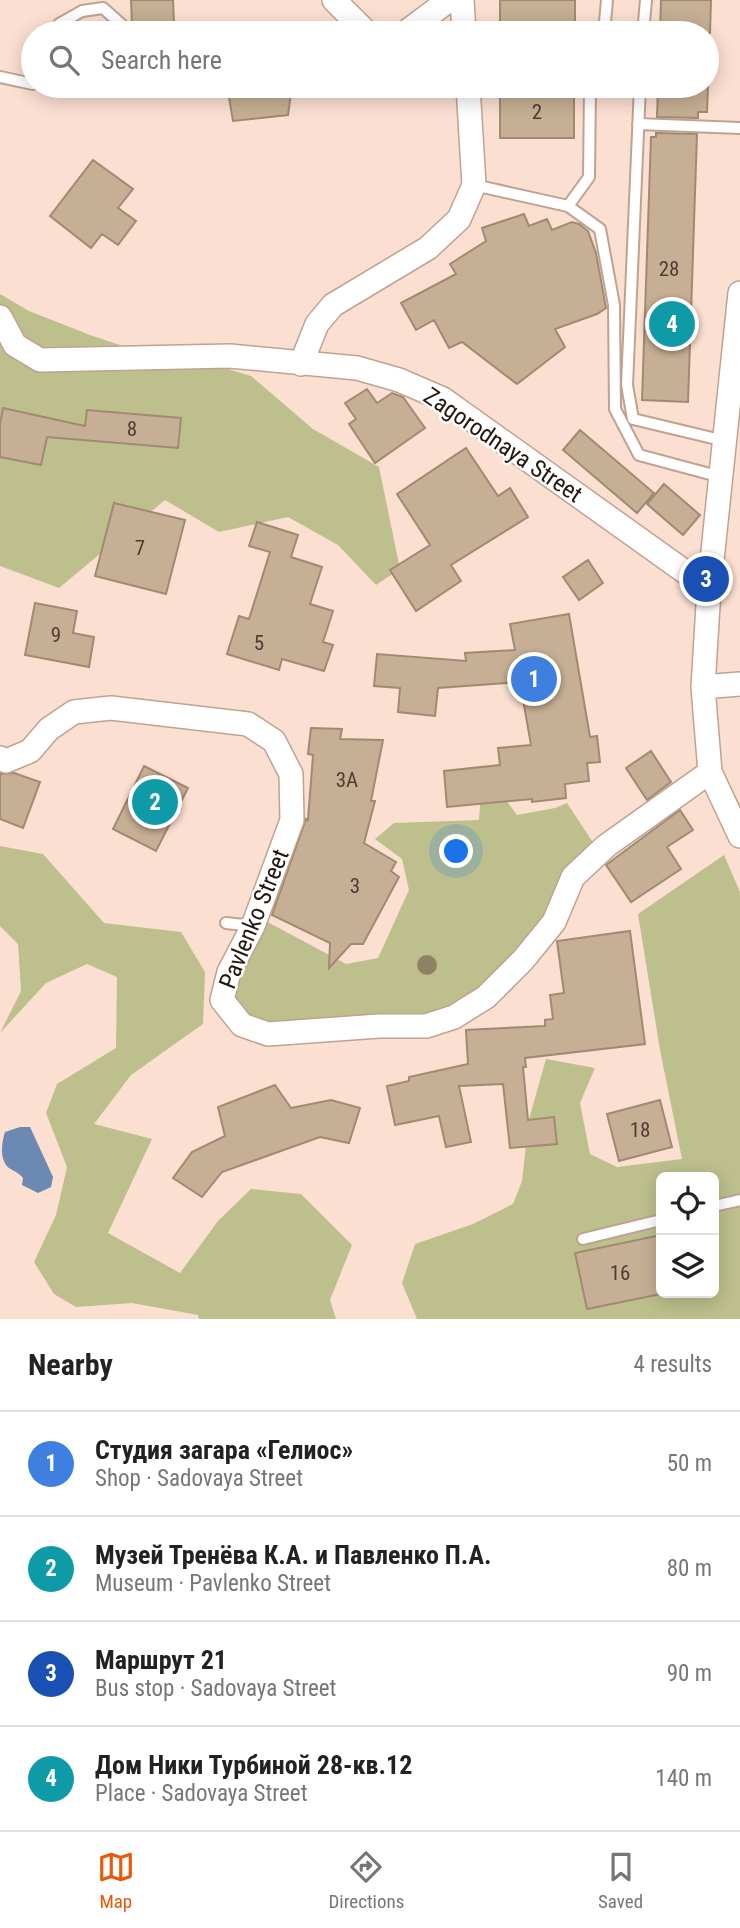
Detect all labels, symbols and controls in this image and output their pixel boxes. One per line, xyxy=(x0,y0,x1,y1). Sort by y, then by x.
search box xyxy=(21,21,719,98)
icon: search xyxy=(45,41,83,79)
text: Search here xyxy=(101,45,222,75)
house number: 2 xyxy=(532,100,542,124)
house number: 28 xyxy=(659,257,679,281)
pin: 4 xyxy=(649,298,695,350)
street label: Zagorodnaya Street xyxy=(418,382,588,508)
house number: 8 xyxy=(127,417,137,441)
house number: 7 xyxy=(135,536,145,560)
pin: 3 xyxy=(683,553,729,605)
house number: 9 xyxy=(51,623,61,647)
house number: 5 xyxy=(254,631,264,655)
pin: 1 xyxy=(511,653,557,705)
house number: 3А xyxy=(336,768,358,792)
pin: 2 xyxy=(132,776,178,828)
your location xyxy=(439,834,473,868)
street label: Pavlenko Street xyxy=(213,845,295,993)
house number: 3 xyxy=(350,874,360,898)
house number: 18 xyxy=(630,1118,650,1142)
map controls xyxy=(656,1172,719,1298)
button: locate xyxy=(656,1172,719,1235)
button: layers xyxy=(656,1235,719,1298)
house number: 16 xyxy=(610,1261,630,1285)
text: Nearby xyxy=(28,1347,113,1382)
text: 4 results xyxy=(634,1351,712,1378)
text: Студия загара «Гелиос» xyxy=(95,1435,353,1465)
text: 1 xyxy=(45,1450,57,1477)
text: 50 m xyxy=(667,1450,712,1477)
text: Shop · Sadovaya Street xyxy=(95,1465,303,1492)
text: Музей Тренёва К.А. и Павленко П.А. xyxy=(95,1540,491,1570)
text: 2 xyxy=(45,1555,57,1582)
text: 80 m xyxy=(667,1555,712,1582)
text: Museum · Pavlenko Street xyxy=(95,1570,331,1597)
text: Маршрут 21 xyxy=(95,1645,227,1675)
text: 3 xyxy=(45,1660,57,1687)
text: 90 m xyxy=(667,1660,712,1687)
text: Bus stop · Sadovaya Street xyxy=(95,1675,336,1702)
text: Дом Ники Турбиной 28-кв.12 xyxy=(95,1750,412,1780)
text: 4 xyxy=(45,1765,57,1792)
text: 140 m xyxy=(655,1765,712,1792)
text: Place · Sadovaya Street xyxy=(95,1780,307,1807)
tab: Map xyxy=(97,1848,135,1913)
tab: Directions xyxy=(328,1848,404,1913)
tab: Saved xyxy=(598,1848,643,1913)

